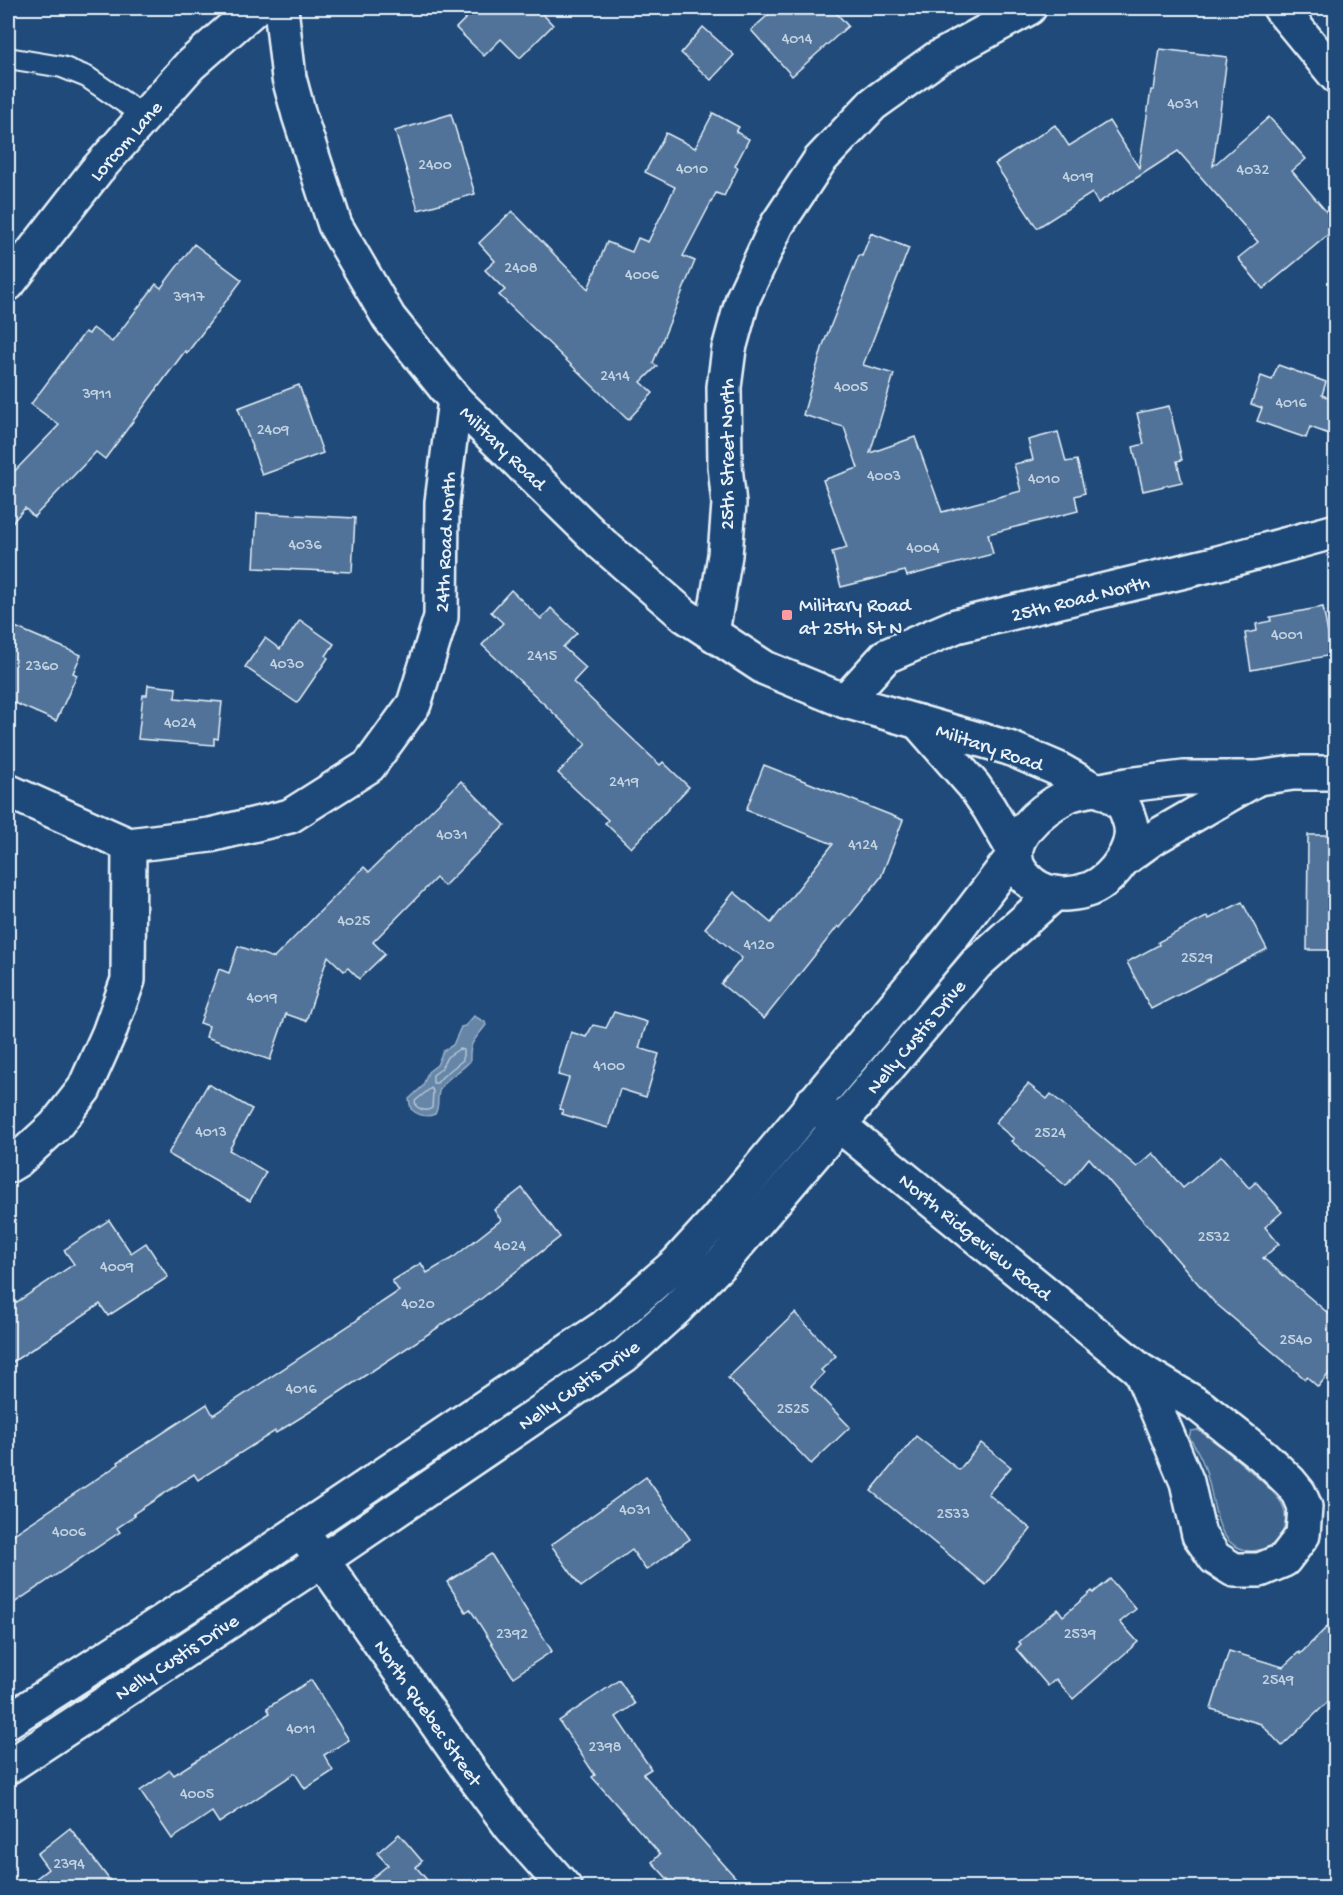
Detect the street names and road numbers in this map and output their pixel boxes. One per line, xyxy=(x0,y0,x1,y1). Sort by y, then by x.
street label: Lorcom Lane xyxy=(86,97,169,187)
street label: 25th Street North xyxy=(718,378,741,530)
street label: Military Road xyxy=(453,402,551,498)
street label: 24th Road North xyxy=(432,471,463,613)
street label: 25th Road North xyxy=(1009,572,1153,629)
street label: Military Road xyxy=(932,720,1048,779)
street label: Nelly Custis Drive xyxy=(863,976,973,1100)
street label: North Ridgeview Road xyxy=(893,1170,1057,1309)
street label: Nelly Custis Drive xyxy=(515,1336,646,1437)
street label: Nelly Custis Drive xyxy=(112,1610,245,1707)
street label: North Quebec Street xyxy=(367,1637,486,1793)

